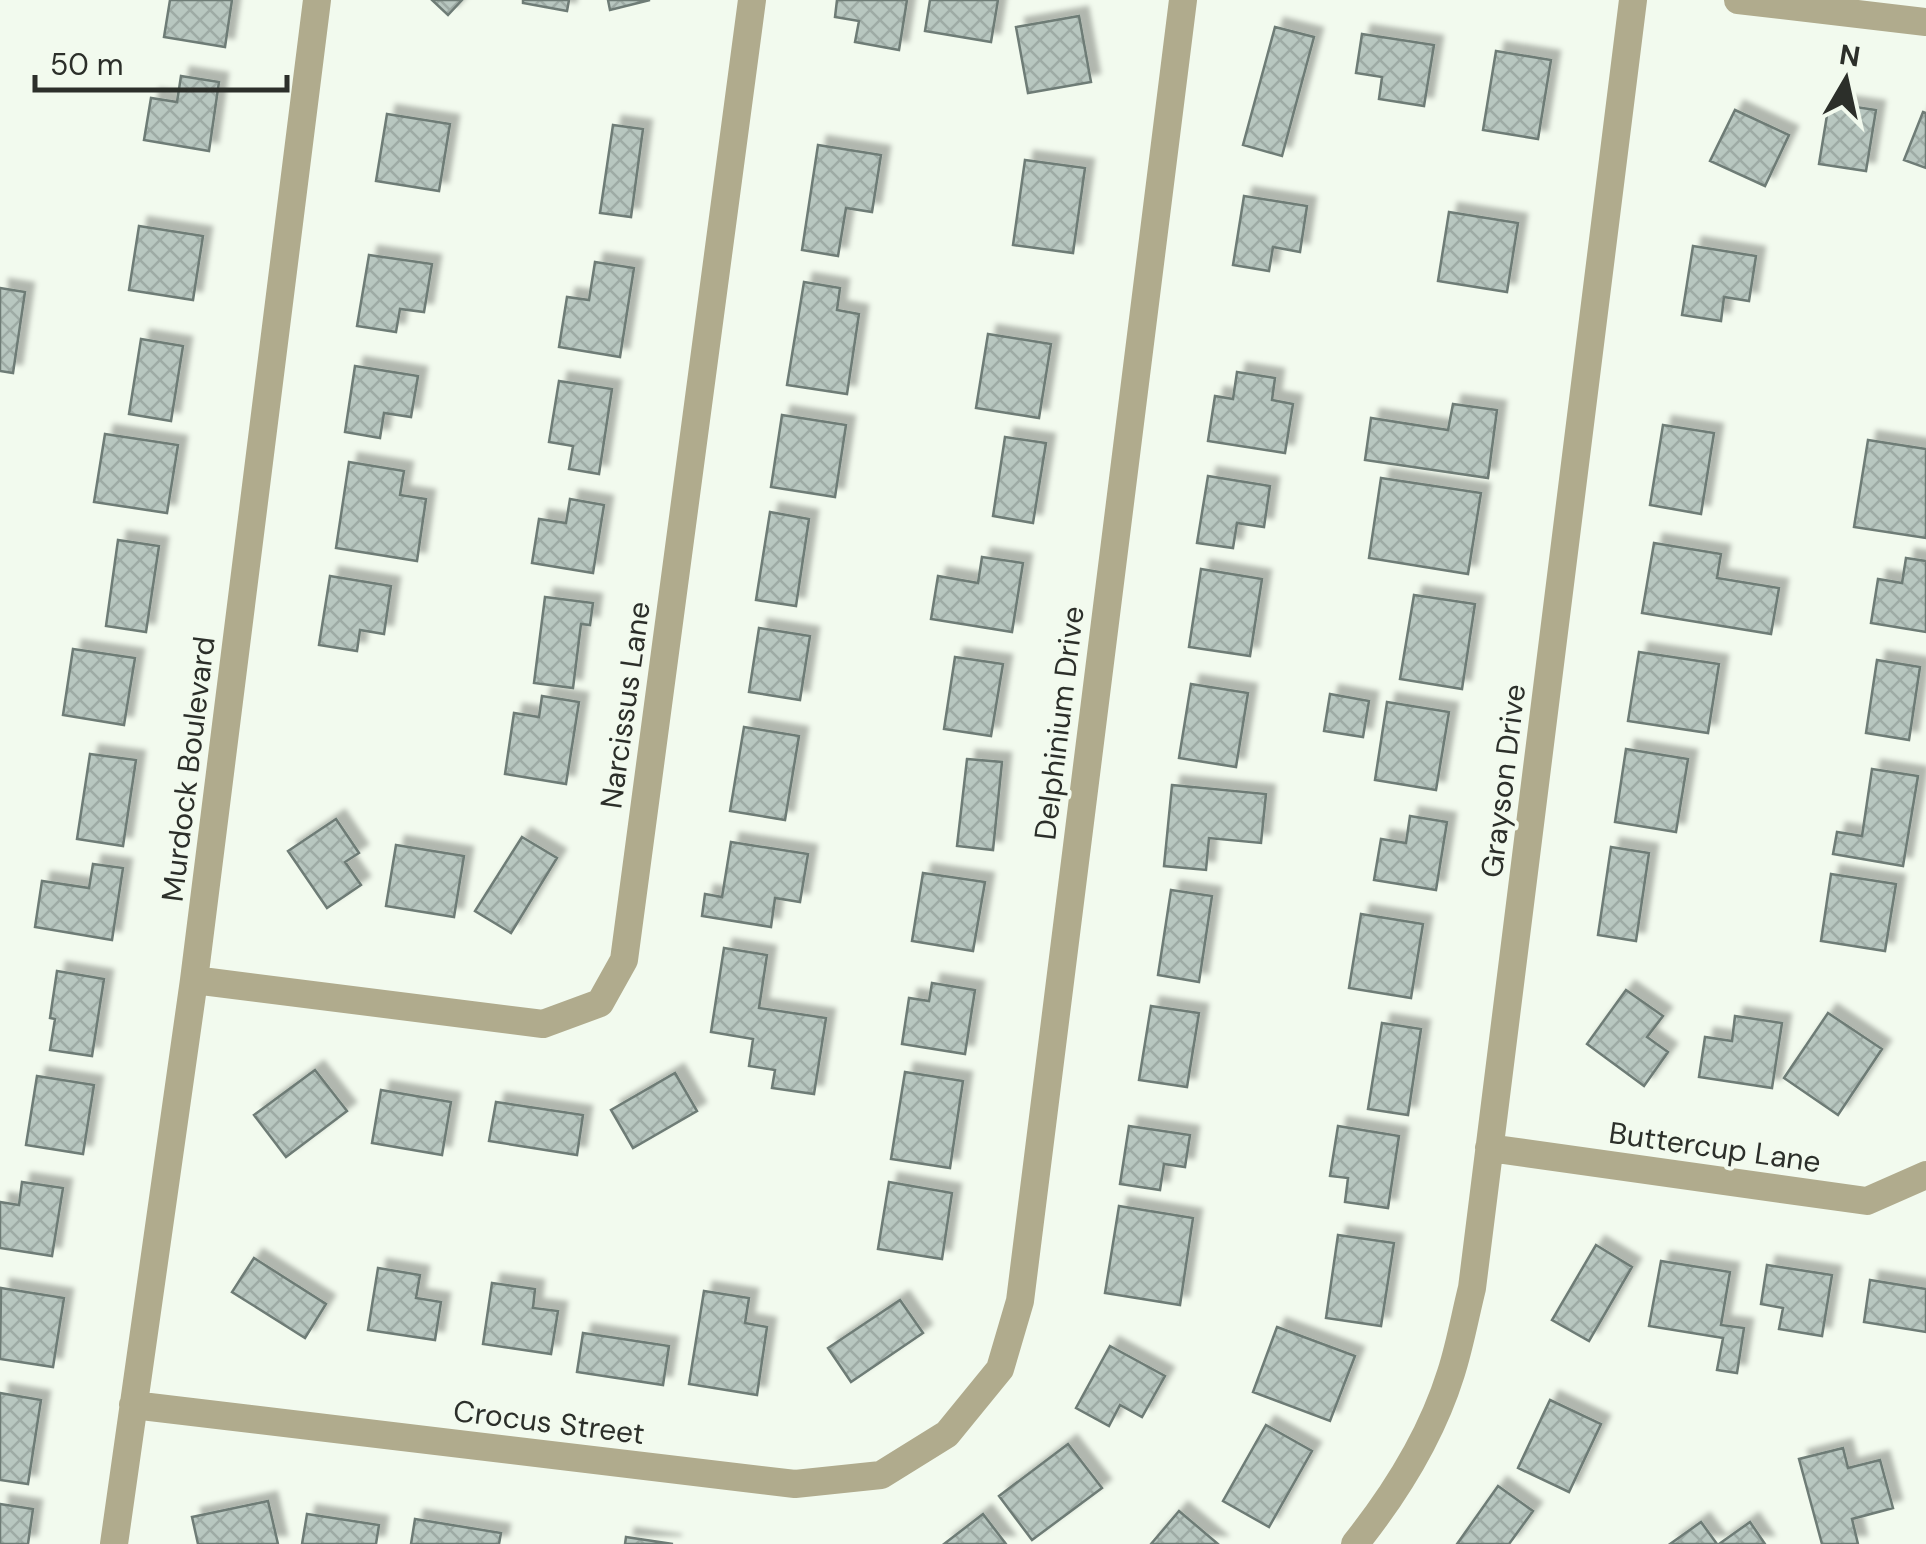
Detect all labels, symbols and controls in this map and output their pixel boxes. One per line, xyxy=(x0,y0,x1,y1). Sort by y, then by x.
scale bar xyxy=(35,30,288,92)
north arrow xyxy=(1796,30,1896,130)
text: N xyxy=(1837,36,1863,76)
text: 50 m xyxy=(50,45,124,84)
street label: Narcissus Lane xyxy=(591,599,659,811)
street label: Delphinium Drive xyxy=(1025,604,1093,842)
street label: Murdock Boulevard xyxy=(152,634,224,904)
street label: Grayson Drive xyxy=(1472,682,1534,880)
street label: Buttercup Lane xyxy=(1607,1113,1823,1181)
street label: Crocus Street xyxy=(451,1391,647,1453)

